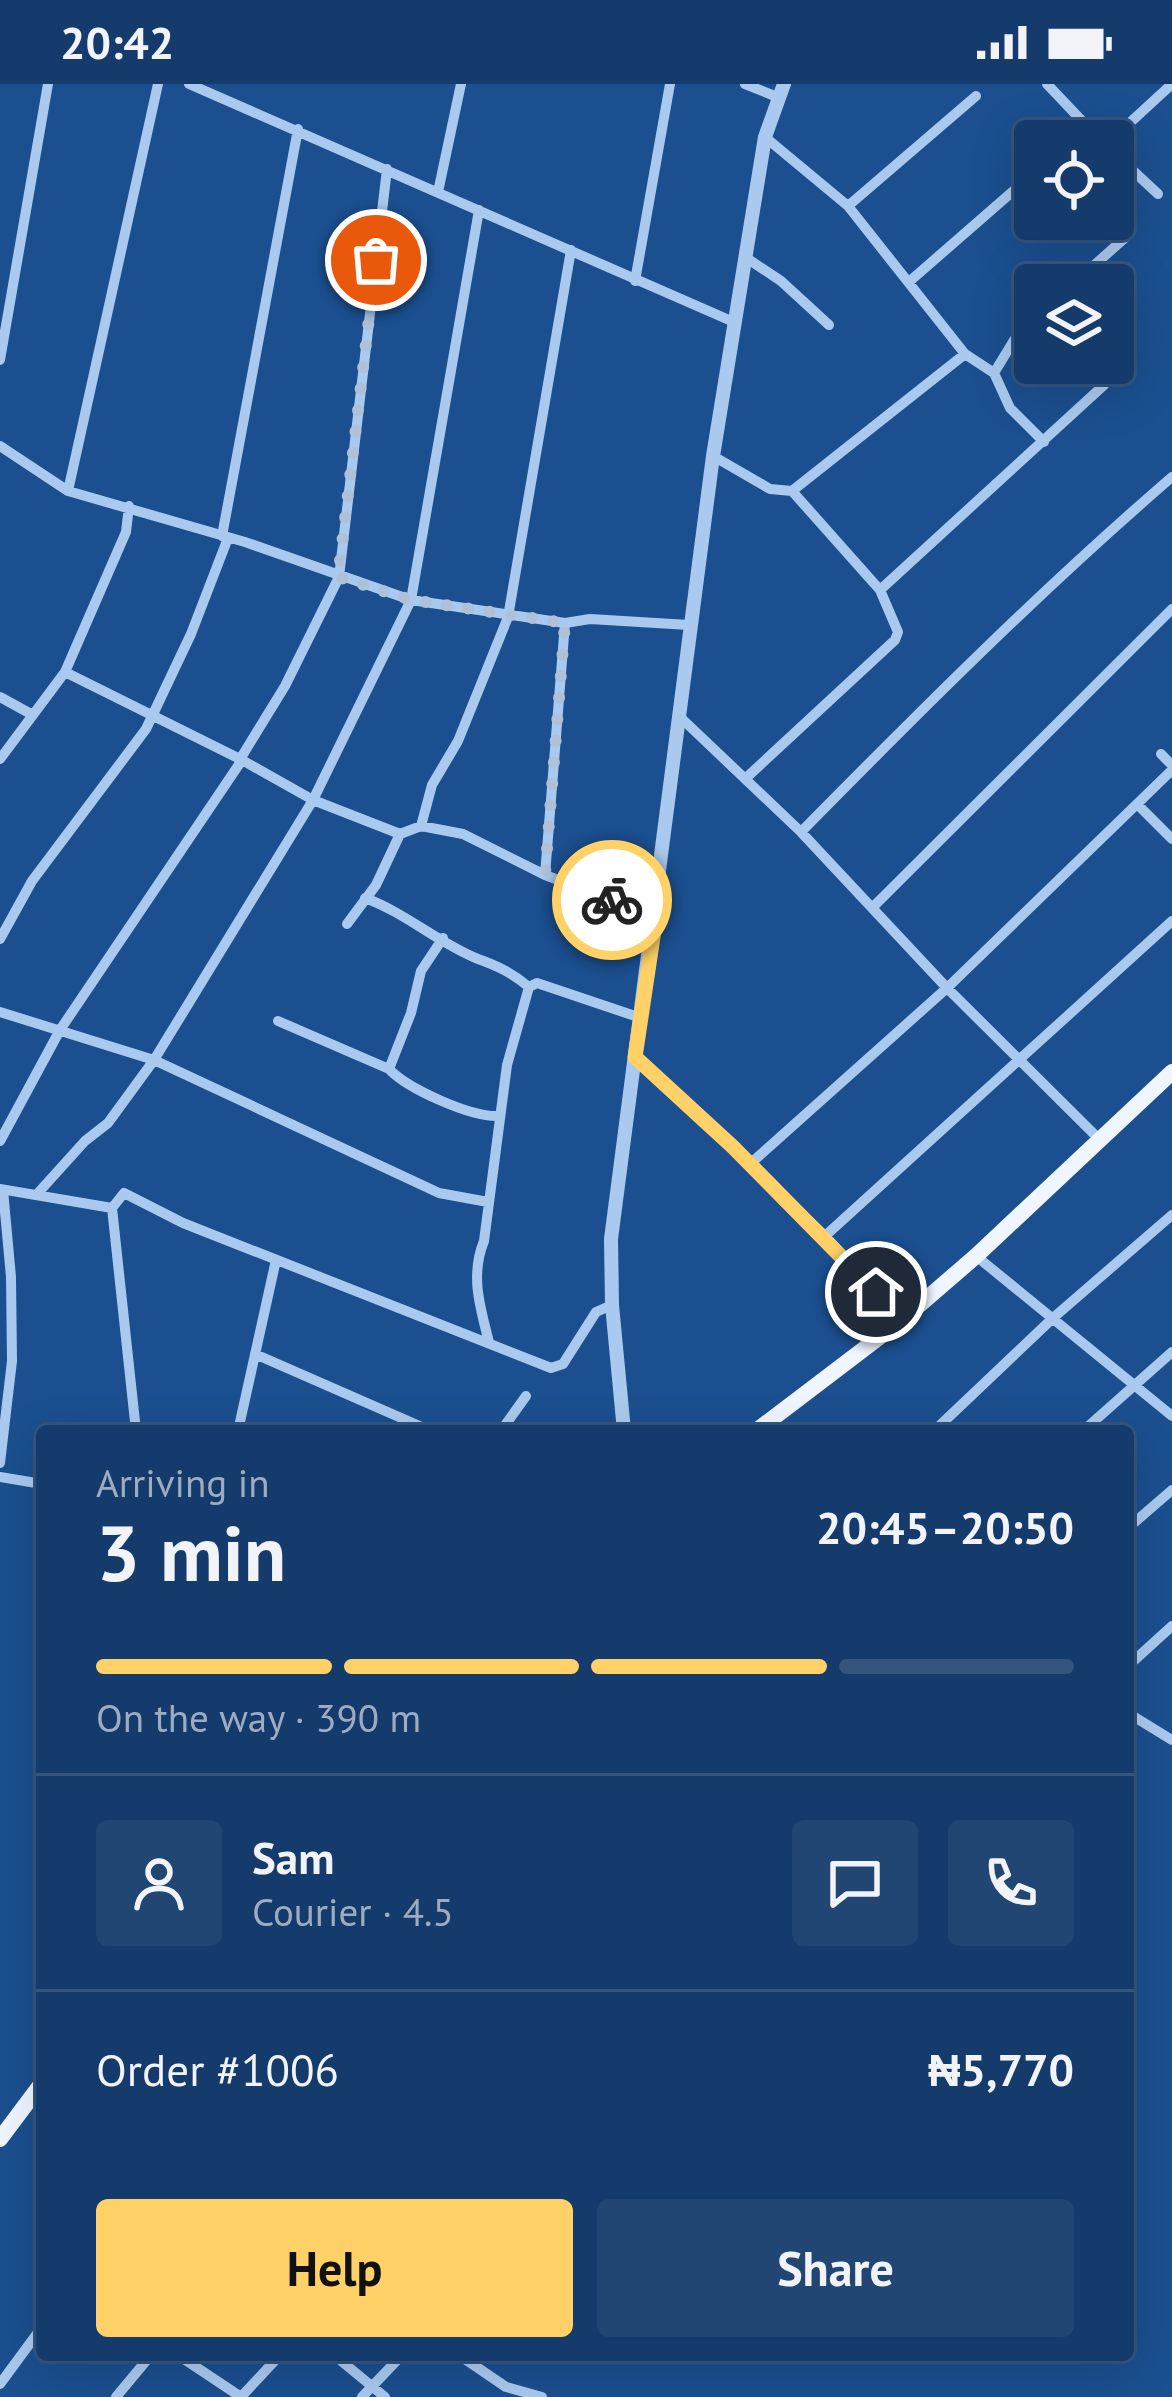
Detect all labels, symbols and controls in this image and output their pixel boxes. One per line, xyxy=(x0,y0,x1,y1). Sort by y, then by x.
text: 20:42 xyxy=(60,13,174,71)
map controls xyxy=(1014,120,1134,384)
button: locate xyxy=(1014,120,1134,240)
pin xyxy=(325,209,427,311)
icon: bag xyxy=(343,227,409,293)
button: layers xyxy=(1014,264,1134,384)
courier xyxy=(552,840,672,960)
icon: bike xyxy=(579,867,645,933)
pin xyxy=(825,1241,927,1343)
icon: home xyxy=(843,1259,909,1325)
text: Arriving in xyxy=(96,1457,270,1508)
text: 20:45–20:50 xyxy=(816,1498,1074,1556)
text: 3 min xyxy=(96,1502,286,1603)
text: On the way · 390 m xyxy=(96,1692,421,1743)
button: person xyxy=(96,1820,222,1946)
button: chat xyxy=(792,1820,918,1946)
button: phone xyxy=(948,1820,1074,1946)
text: Sam xyxy=(252,1828,334,1886)
text: Courier · 4.5 xyxy=(252,1886,454,1937)
text: Order #1006 xyxy=(96,2040,339,2098)
text: ₦5,770 xyxy=(928,2040,1074,2098)
button: Help xyxy=(96,2199,573,2337)
button: Share xyxy=(597,2199,1074,2337)

